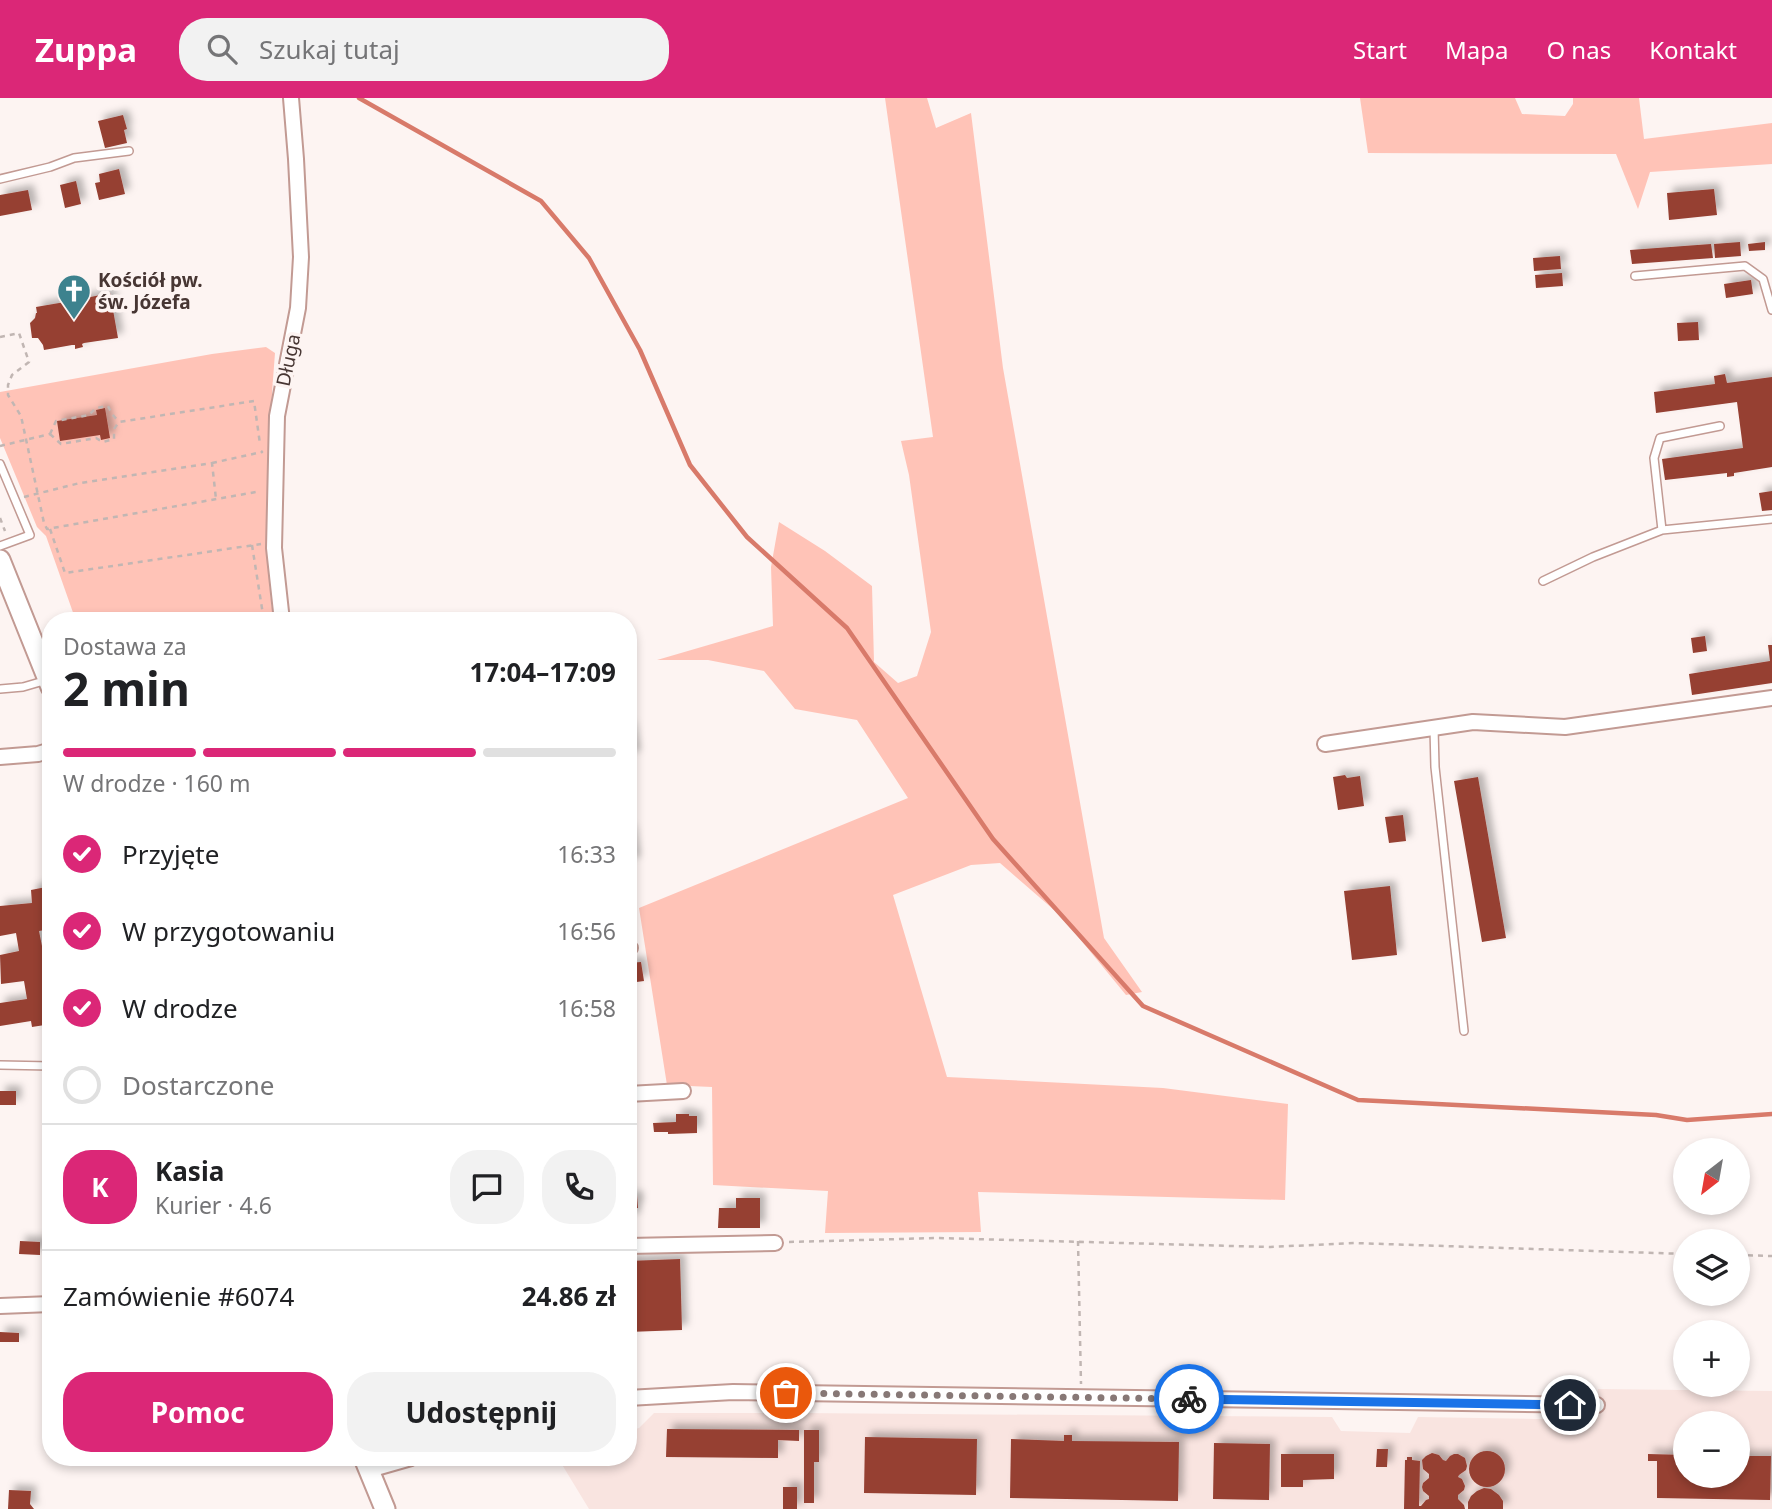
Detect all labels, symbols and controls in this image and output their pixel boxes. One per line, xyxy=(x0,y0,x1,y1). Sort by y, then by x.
search box xyxy=(179,18,669,81)
text: Zuppa xyxy=(35,27,137,72)
icon: search xyxy=(203,30,241,68)
text: Szukaj tutaj xyxy=(259,31,400,67)
text: Start xyxy=(1353,33,1407,66)
text: Mapa xyxy=(1445,33,1508,66)
text: O nas xyxy=(1546,33,1611,66)
text: Kontakt xyxy=(1649,33,1737,66)
place label: Kościół pw. św. Józefa xyxy=(98,267,203,315)
church icon: Kościół pw. św. Józefa xyxy=(55,272,93,321)
street label: Długa xyxy=(270,331,306,389)
text: Dostawa za xyxy=(63,630,187,662)
text: 17:04–17:09 xyxy=(469,654,616,690)
text: 2 min xyxy=(63,657,190,719)
text: W drodze · 160 m xyxy=(63,767,250,799)
icon: check xyxy=(63,835,101,873)
text: Przyjęte xyxy=(122,836,219,872)
text: 16:33 xyxy=(557,838,616,870)
icon: check xyxy=(63,912,101,950)
text: W przygotowaniu xyxy=(122,913,335,949)
text: 16:56 xyxy=(557,915,616,947)
icon: check xyxy=(63,989,101,1027)
text: W drodze xyxy=(122,990,238,1026)
text: 16:58 xyxy=(557,992,616,1024)
text: Dostarczone xyxy=(122,1067,275,1103)
north arrow xyxy=(1673,1138,1750,1214)
map controls xyxy=(1673,1138,1750,1488)
button: chat xyxy=(450,1150,524,1224)
button: phone xyxy=(542,1150,616,1224)
text: Kasia xyxy=(155,1153,224,1189)
text: K xyxy=(91,1169,109,1205)
text: Kurier · 4.6 xyxy=(155,1189,272,1221)
button: layers xyxy=(1673,1229,1750,1306)
text: Zamówienie #6074 xyxy=(63,1278,294,1314)
text: 24.86 zł xyxy=(522,1278,616,1314)
button: + xyxy=(1673,1320,1750,1397)
pin xyxy=(756,1363,816,1423)
courier xyxy=(1154,1364,1224,1434)
button: Pomoc xyxy=(63,1372,333,1452)
button: Udostępnij xyxy=(347,1372,616,1452)
icon: bag xyxy=(767,1374,805,1412)
pin xyxy=(1540,1375,1600,1435)
icon: bike xyxy=(1170,1380,1208,1418)
icon: home xyxy=(1551,1386,1589,1424)
button: − xyxy=(1673,1411,1750,1488)

